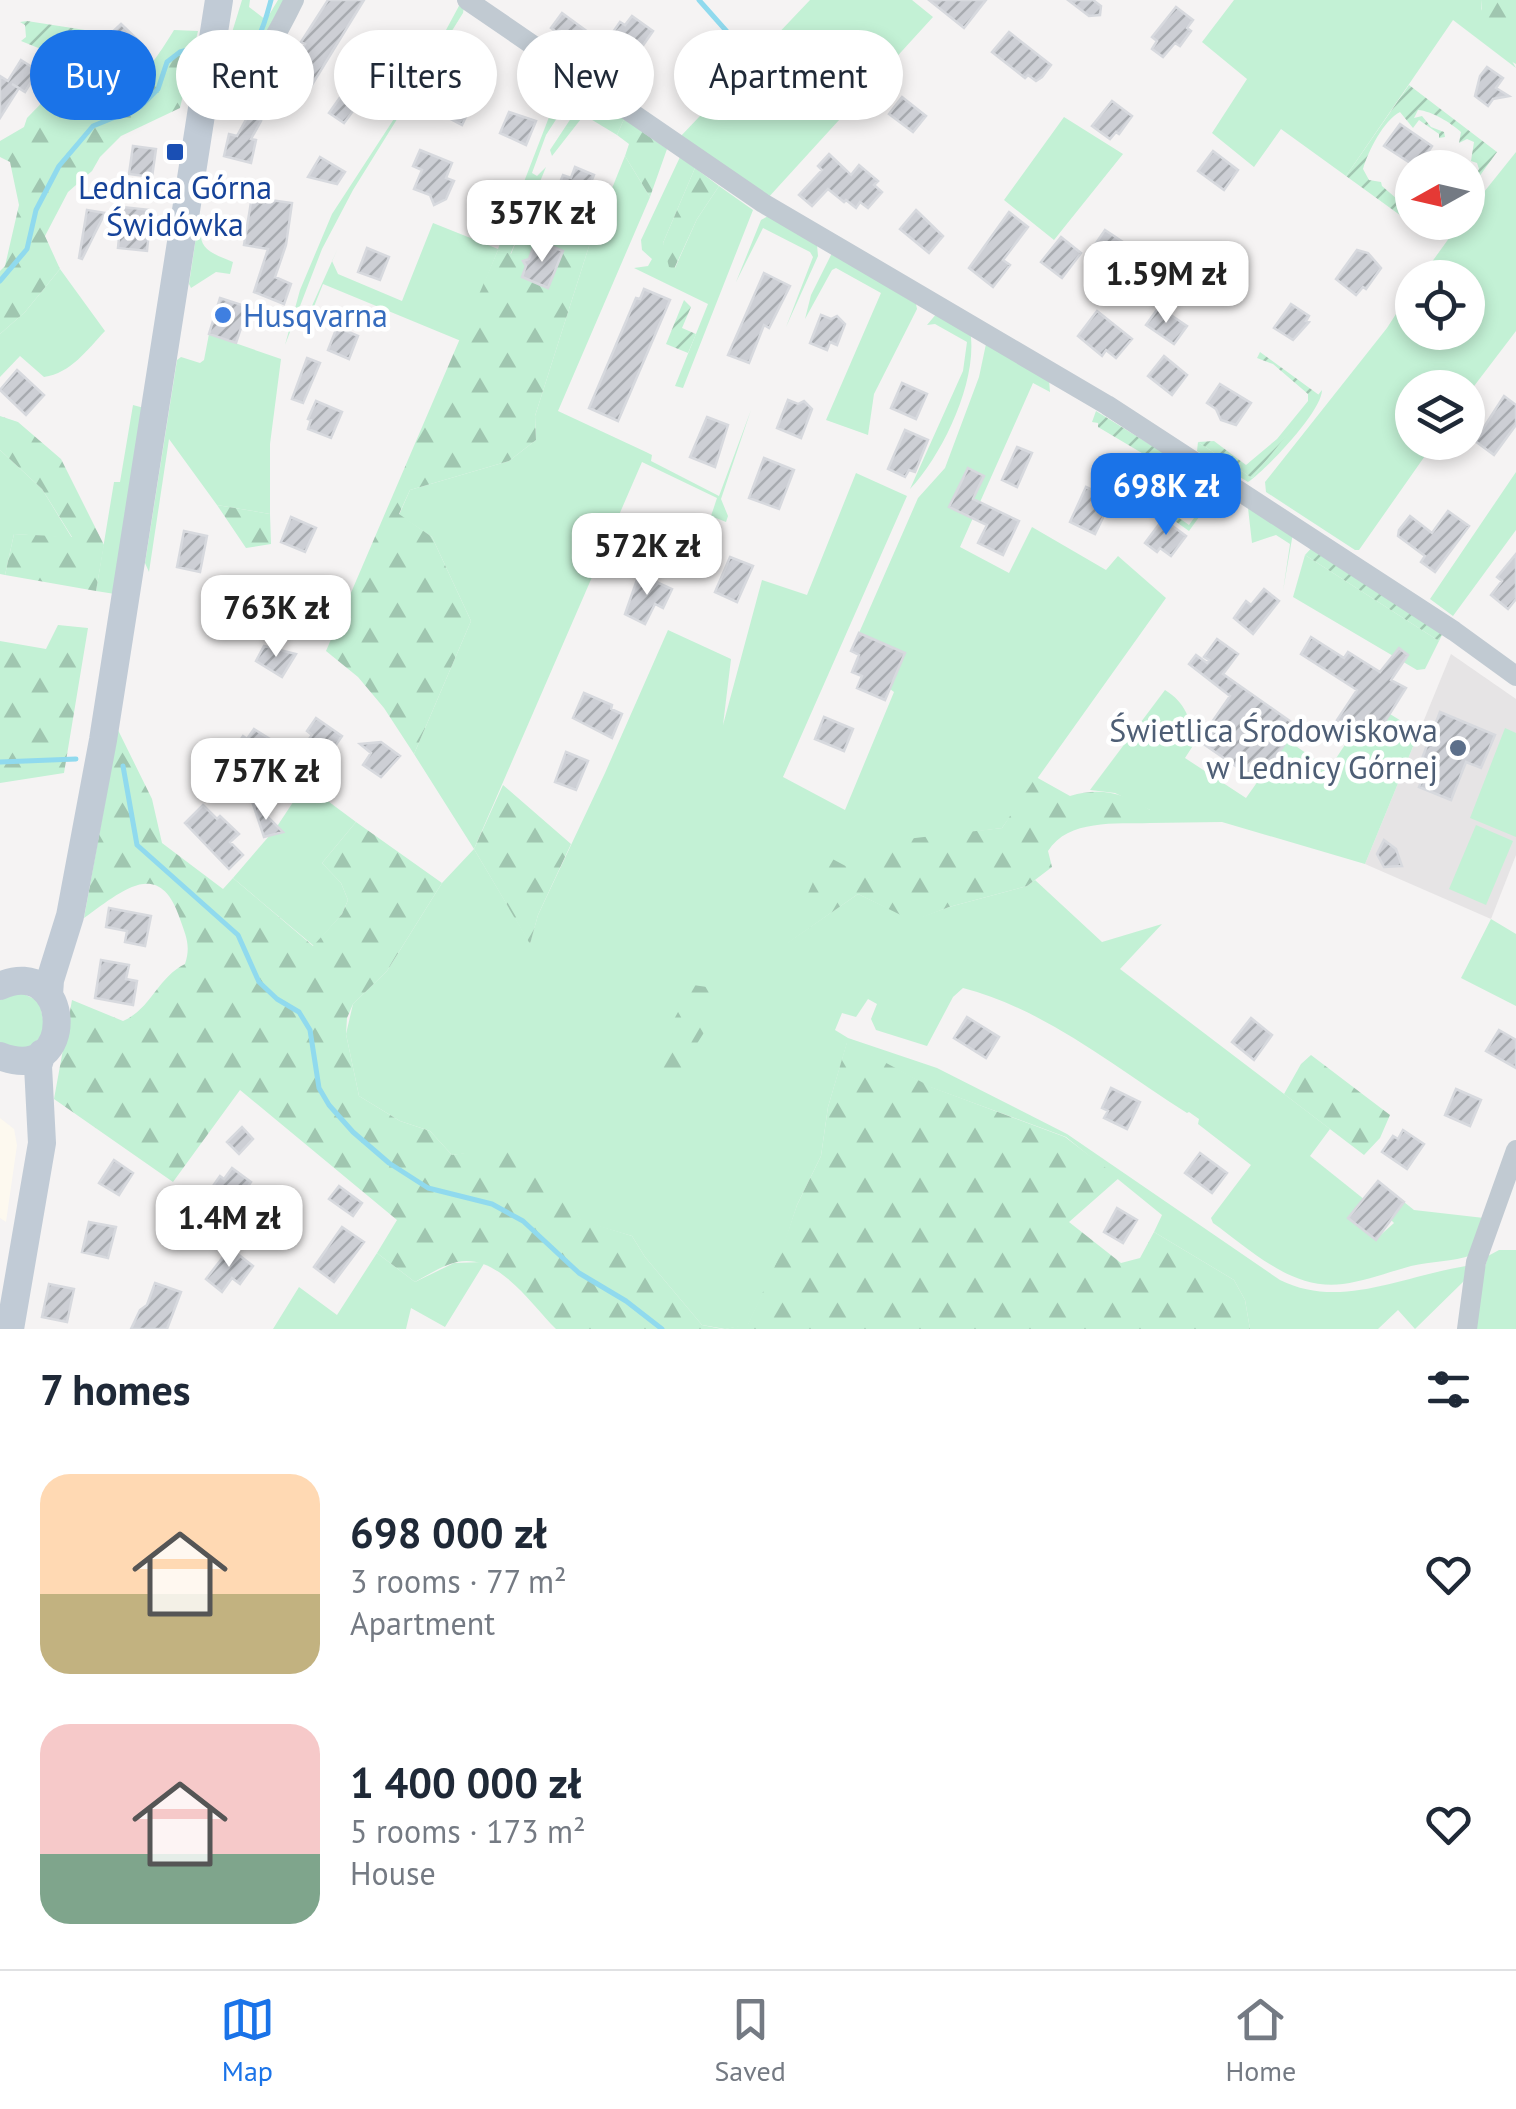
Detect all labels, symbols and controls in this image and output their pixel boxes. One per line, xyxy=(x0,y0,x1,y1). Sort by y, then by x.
chip: Buy xyxy=(30,30,156,120)
chip: Rent xyxy=(176,30,314,120)
chip: Filters xyxy=(334,30,497,120)
chip: New xyxy=(517,30,654,120)
chip: Apartment xyxy=(674,30,903,120)
marker: Lednica Górna Świdówka xyxy=(164,141,186,163)
north arrow xyxy=(1395,150,1485,240)
map controls xyxy=(1395,150,1485,460)
place label: Lednica Górna Świdówka xyxy=(78,166,272,245)
pin: 357K zł xyxy=(450,180,634,265)
text: 357K zł xyxy=(489,191,595,233)
pin: 1.59M zł xyxy=(1063,241,1269,326)
text: 1.59M zł xyxy=(1106,252,1226,294)
button: locate xyxy=(1395,260,1485,350)
place label: Husqvarna xyxy=(243,294,388,336)
marker: Husqvarna xyxy=(212,304,234,326)
button: layers xyxy=(1395,370,1485,460)
pin: 698K zł xyxy=(1074,453,1258,538)
text: 698K zł xyxy=(1113,464,1219,506)
pin: 572K zł xyxy=(555,513,739,598)
text: 572K zł xyxy=(594,524,700,566)
pin: 763K zł xyxy=(184,575,368,660)
text: 763K zł xyxy=(223,586,329,628)
place label: Świetlica Środowiskowa w Lednicy Górnej xyxy=(1109,709,1438,788)
marker: Świetlica Środowiskowa w Lednicy Górnej xyxy=(1447,737,1469,759)
pin: 757K zł xyxy=(174,738,358,823)
text: 757K zł xyxy=(213,749,319,791)
pin: 1.4M zł xyxy=(137,1185,321,1270)
text: 1.4M zł xyxy=(178,1196,280,1238)
text: 7 homes xyxy=(40,1362,191,1417)
icon: filters xyxy=(1421,1362,1476,1417)
text: 698 000 zł xyxy=(350,1505,547,1560)
icon: home xyxy=(120,1514,240,1634)
icon: heart xyxy=(1421,1547,1476,1602)
text: 3 rooms · 77 m² xyxy=(350,1560,567,1602)
text: Apartment xyxy=(350,1602,495,1644)
text: 1 400 000 zł xyxy=(350,1755,581,1810)
icon: home xyxy=(120,1764,240,1884)
icon: heart xyxy=(1421,1797,1476,1852)
text: 5 rooms · 173 m² xyxy=(350,1810,586,1852)
text: House xyxy=(350,1852,436,1894)
tab: Map xyxy=(220,1992,275,2089)
tab: Saved xyxy=(714,1992,786,2089)
tab: Home xyxy=(1225,1992,1296,2089)

